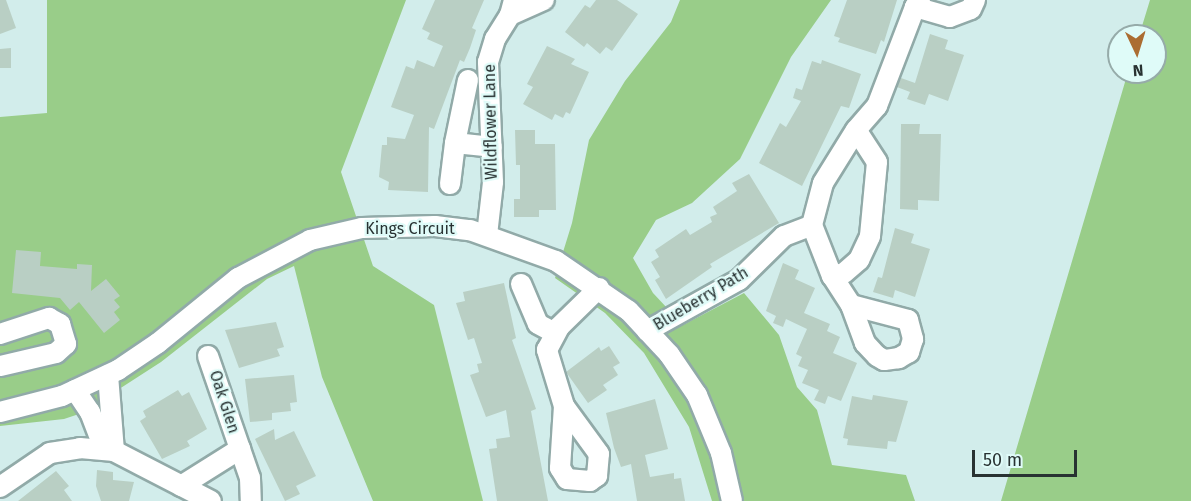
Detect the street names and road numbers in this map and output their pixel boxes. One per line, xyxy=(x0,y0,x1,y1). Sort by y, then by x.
street label: Wildflower Lane xyxy=(480,64,502,180)
street label: Kings Circuit xyxy=(365,219,455,239)
street label: Blueberry Path xyxy=(650,263,752,335)
street label: Oak Glen xyxy=(205,368,243,436)

